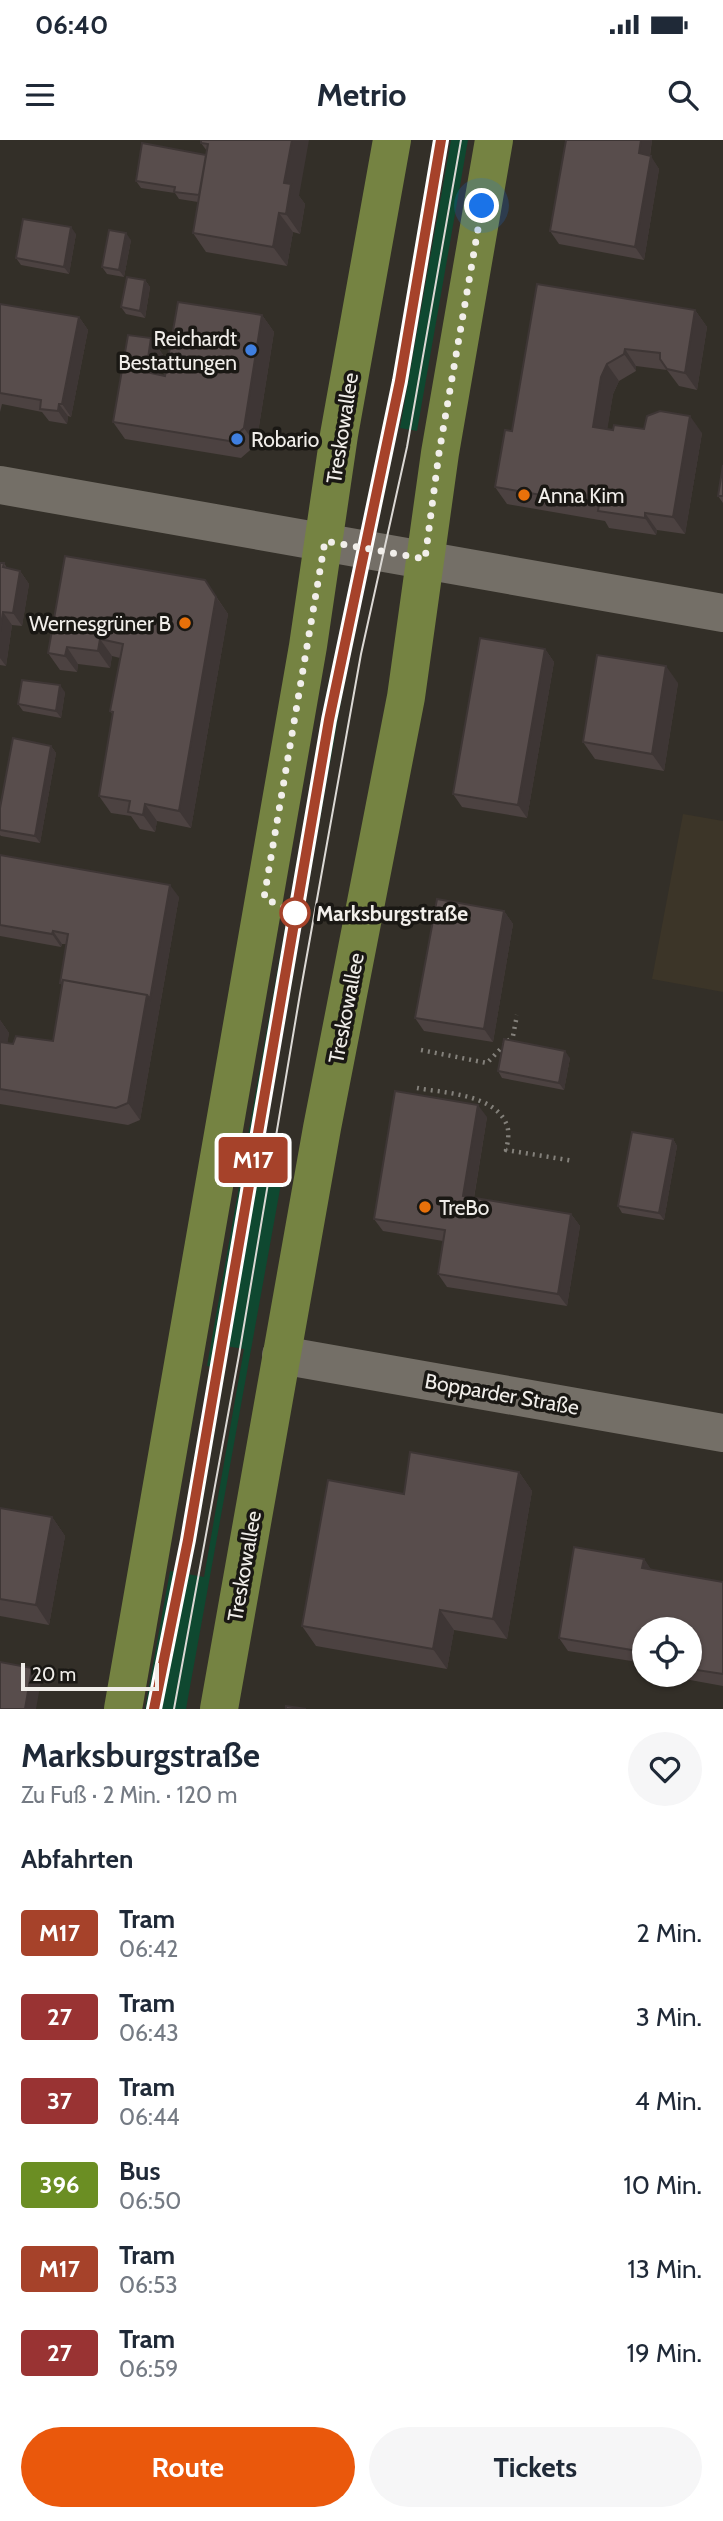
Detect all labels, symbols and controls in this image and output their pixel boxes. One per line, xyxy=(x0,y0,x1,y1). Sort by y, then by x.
text: 06:40 xyxy=(35,9,108,41)
text: Metrio xyxy=(316,75,407,114)
icon: menu xyxy=(21,76,59,114)
icon: search xyxy=(664,76,702,114)
your location xyxy=(464,188,499,223)
place label: Reichardt Bestattungen xyxy=(118,326,237,375)
marker: Reichardt Bestattungen xyxy=(243,342,259,358)
street label: Treskowallee xyxy=(321,370,363,485)
place label: Robario xyxy=(251,427,319,452)
marker: Robario xyxy=(229,431,245,447)
place label: Anna Kim xyxy=(538,483,624,508)
marker: Anna Kim xyxy=(516,487,532,503)
place label: Wernesgrüner B xyxy=(29,611,171,636)
marker: Wernesgrüner B xyxy=(177,615,193,631)
marker: Marksburgstraße xyxy=(280,898,310,928)
place label: Marksburgstraße xyxy=(316,901,468,926)
street label: Treskowallee xyxy=(323,950,369,1065)
line badge: M17 xyxy=(213,1137,293,1183)
text: M17 xyxy=(233,1145,273,1174)
place label: TreBo xyxy=(439,1195,489,1220)
marker: TreBo xyxy=(417,1199,433,1215)
street label: Bopparder Straße xyxy=(423,1368,581,1420)
street label: Treskowallee xyxy=(222,1508,266,1623)
map controls xyxy=(632,1617,702,1687)
button: locate xyxy=(632,1617,702,1687)
scale bar xyxy=(21,1660,159,1692)
text: 20 m xyxy=(32,1663,76,1686)
button: heart xyxy=(628,1732,702,1806)
text: Marksburgstraße xyxy=(21,1735,260,1775)
text: Zu Fuß · 2 Min. · 120 m xyxy=(21,1781,237,1809)
text: Abfahrten xyxy=(21,1843,133,1875)
text: Tram xyxy=(119,1903,175,1935)
text: 2 Min. xyxy=(636,1917,702,1949)
text: M17 xyxy=(39,1918,80,1947)
text: 06:42 xyxy=(119,1935,178,1963)
text: Tram xyxy=(119,1987,175,2019)
text: 3 Min. xyxy=(636,2001,702,2033)
text: 27 xyxy=(47,2002,72,2031)
text: 06:43 xyxy=(119,2019,179,2047)
text: Tram xyxy=(119,2071,175,2103)
text: 4 Min. xyxy=(635,2085,702,2117)
text: 37 xyxy=(47,2086,72,2115)
text: 06:44 xyxy=(119,2103,180,2131)
text: Bus xyxy=(119,2155,160,2187)
text: 10 Min. xyxy=(623,2169,702,2201)
text: 396 xyxy=(40,2170,79,2199)
text: 06:50 xyxy=(119,2187,181,2215)
text: Tram xyxy=(119,2239,175,2271)
text: 13 Min. xyxy=(627,2253,702,2285)
text: M17 xyxy=(39,2254,80,2283)
text: 06:53 xyxy=(119,2271,178,2299)
text: Tram xyxy=(119,2323,175,2355)
text: 19 Min. xyxy=(627,2337,702,2369)
text: 27 xyxy=(47,2338,72,2367)
text: 06:59 xyxy=(119,2355,178,2383)
button: Route xyxy=(21,2427,355,2507)
button: Tickets xyxy=(369,2427,702,2507)

